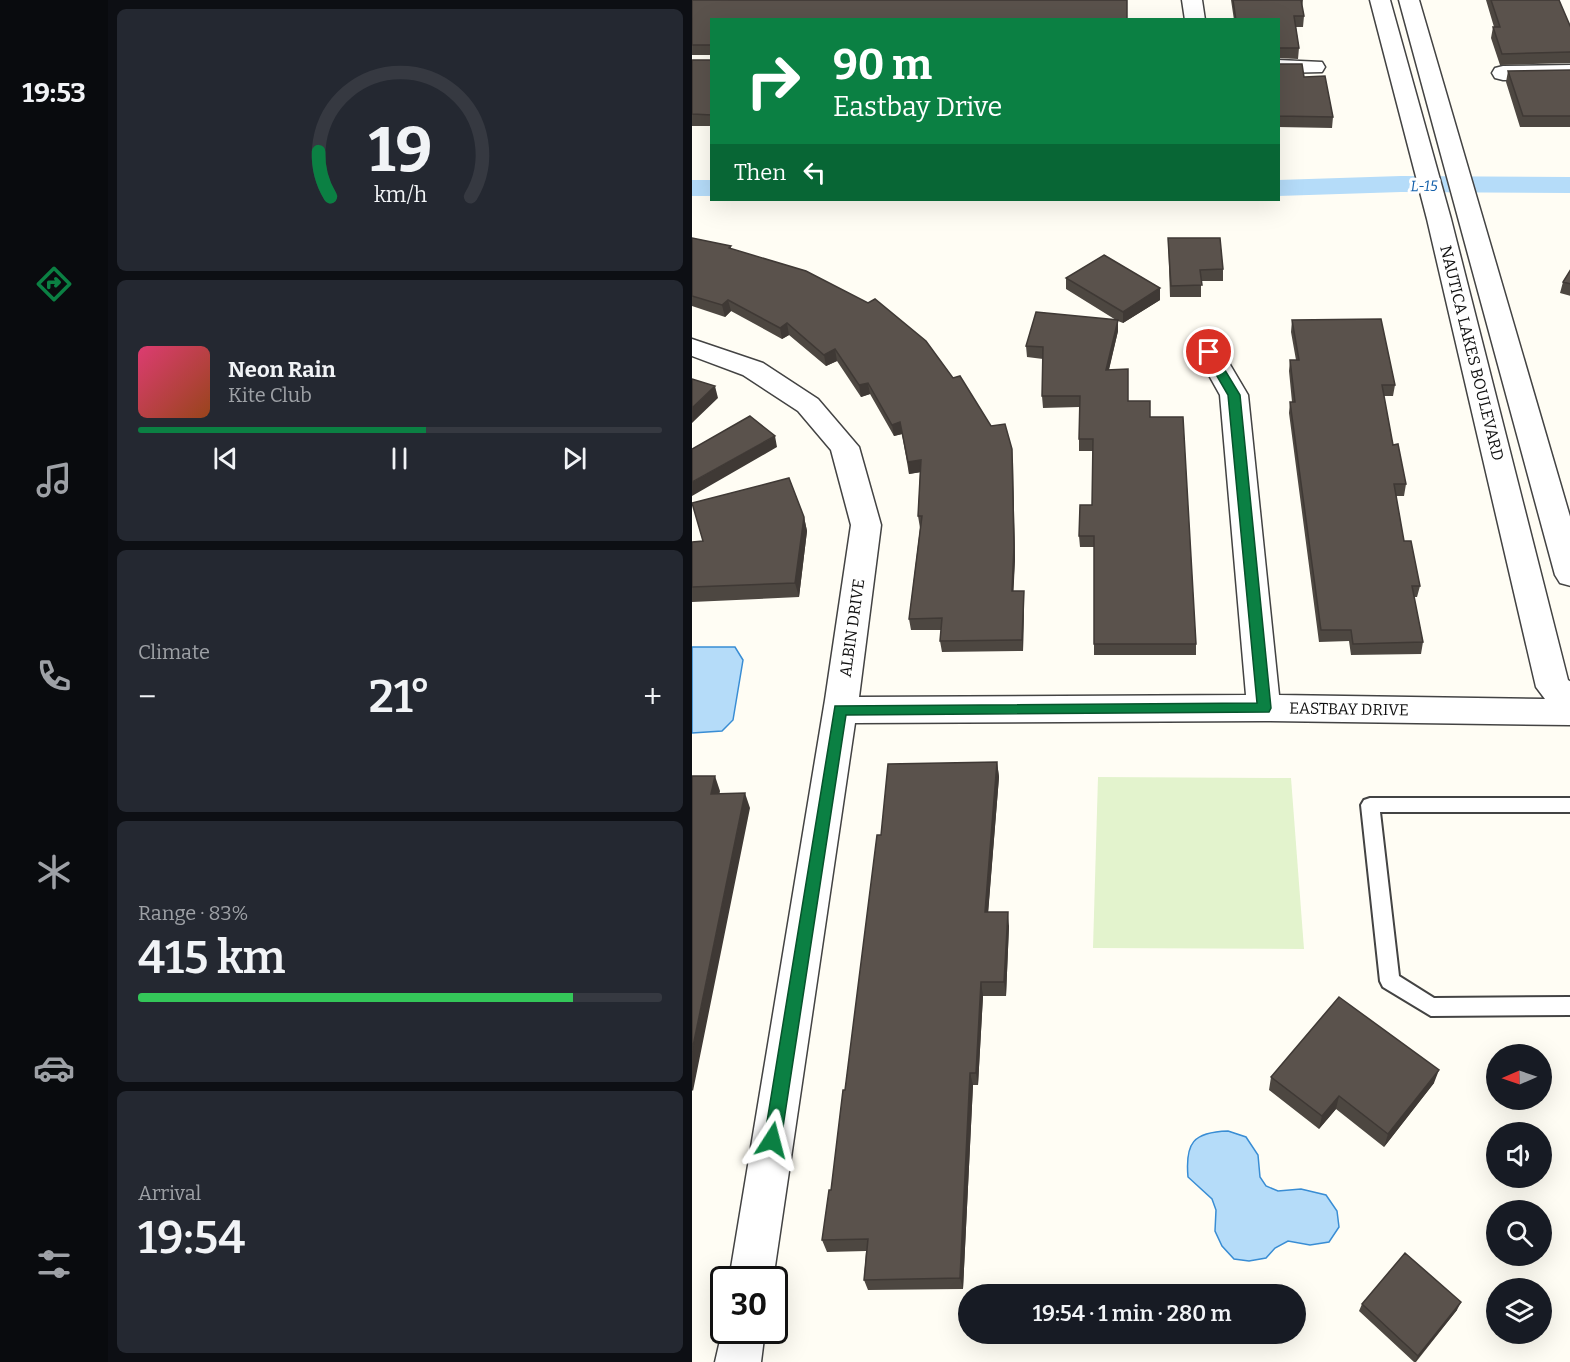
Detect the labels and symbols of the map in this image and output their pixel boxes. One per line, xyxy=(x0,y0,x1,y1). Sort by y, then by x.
water label: L-15 xyxy=(1410,177,1438,195)
street label: NAUTICA LAKES BOULEVARD xyxy=(1436,243,1508,463)
pin xyxy=(1183,326,1234,377)
street label: ALBIN DRIVE xyxy=(836,578,868,678)
street label: EASTBAY DRIVE xyxy=(1289,698,1409,720)
north arrow xyxy=(1486,1044,1552,1110)
position arrow xyxy=(740,1108,804,1172)
speed limit sign: 30 xyxy=(710,1266,788,1344)

